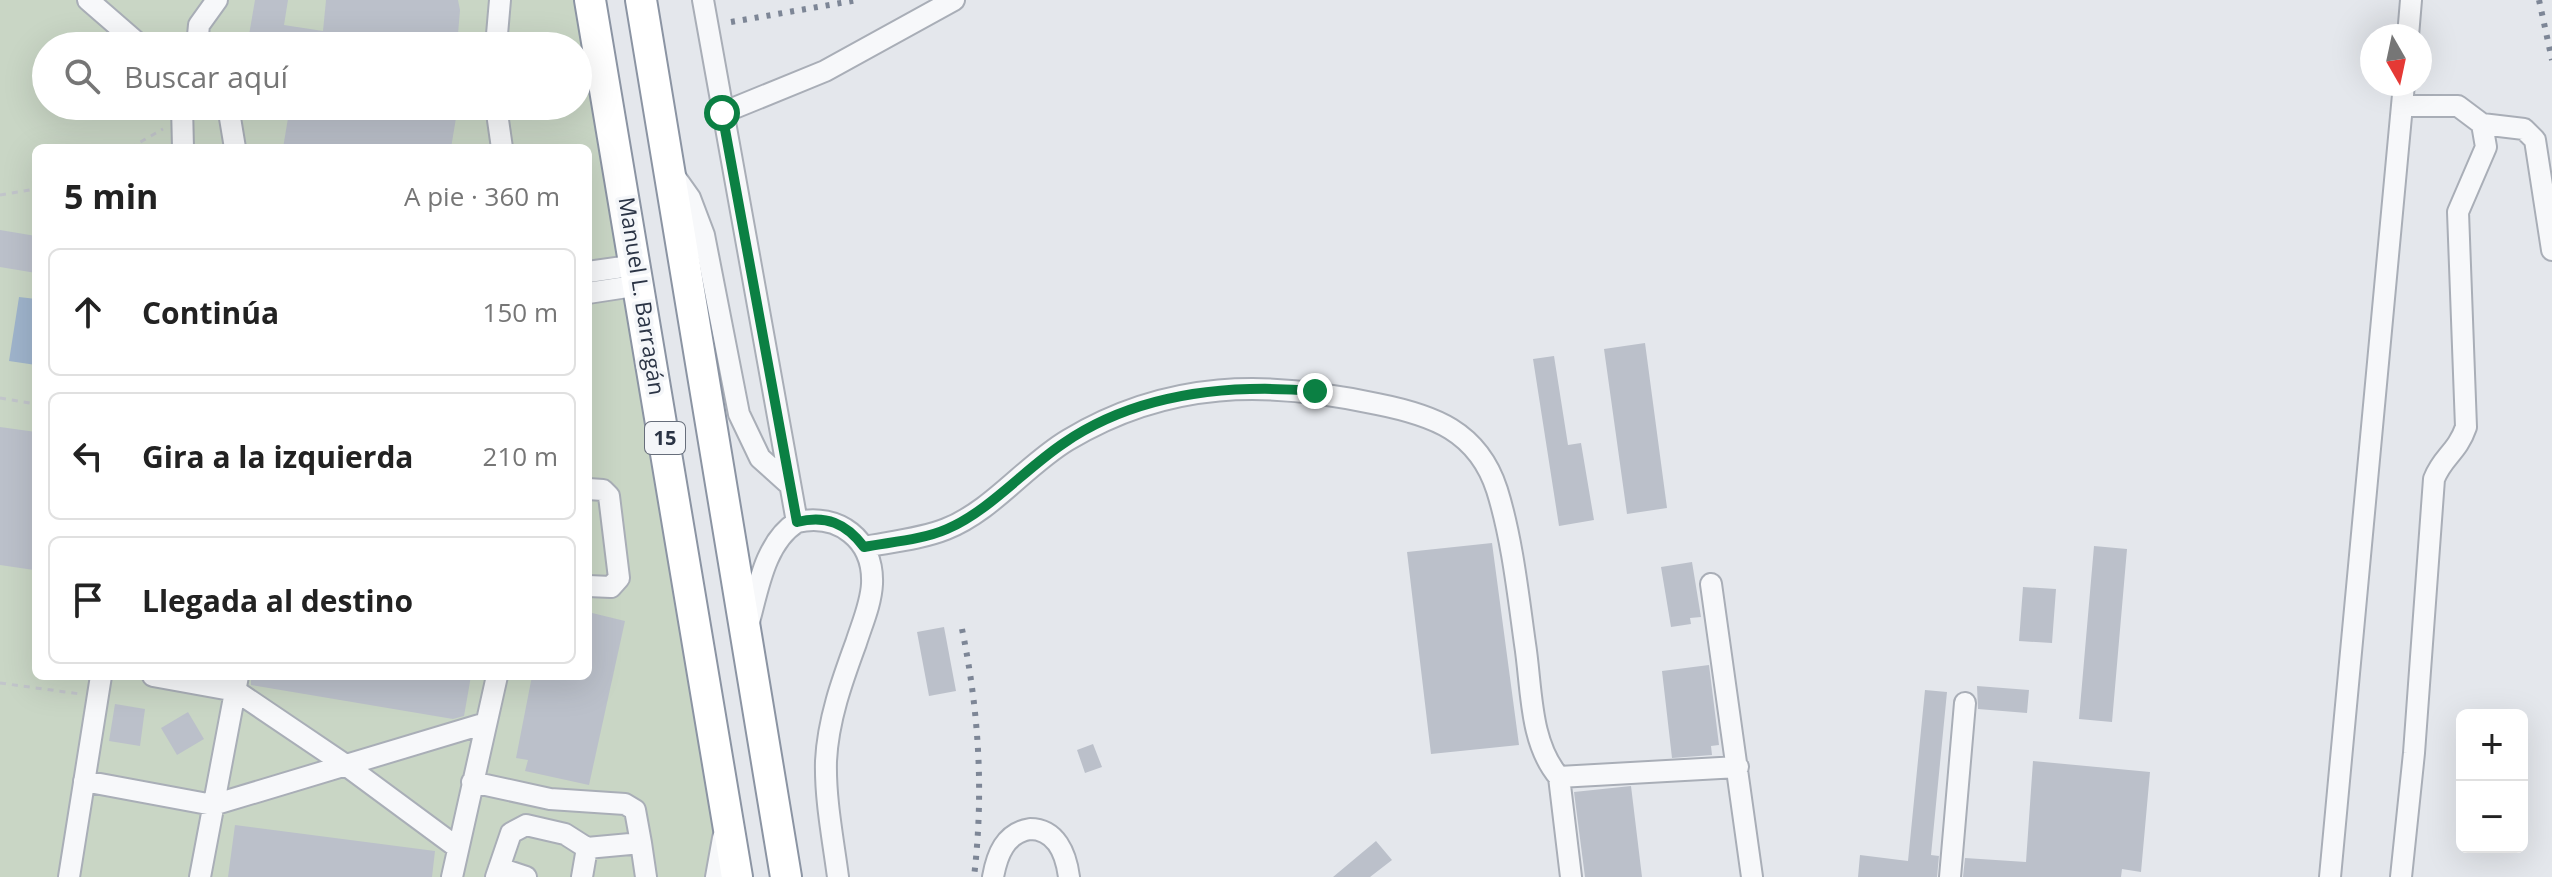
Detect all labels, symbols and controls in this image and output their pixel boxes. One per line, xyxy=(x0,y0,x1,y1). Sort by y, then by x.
north arrow xyxy=(2360,24,2432,96)
search box xyxy=(32,32,592,120)
icon: search xyxy=(60,54,104,98)
text: Buscar aquí xyxy=(124,56,288,97)
route start xyxy=(704,95,740,131)
text: 5 min xyxy=(64,173,158,219)
text: A pie · 360 m xyxy=(404,178,560,214)
street label: Manuel L. Barragán xyxy=(613,195,673,397)
icon: ahead xyxy=(66,290,110,334)
text: Continúa xyxy=(142,292,279,333)
text: 150 m xyxy=(483,294,558,330)
route end xyxy=(1297,373,1333,409)
road number: 15 xyxy=(645,422,685,454)
icon: left xyxy=(66,434,110,478)
text: Gira a la izquierda xyxy=(142,436,414,477)
text: 210 m xyxy=(483,438,558,474)
icon: arrive xyxy=(66,578,110,622)
text: Llegada al destino xyxy=(142,580,413,621)
map controls xyxy=(2456,709,2528,853)
button: + xyxy=(2456,709,2528,781)
button: − xyxy=(2456,781,2528,853)

